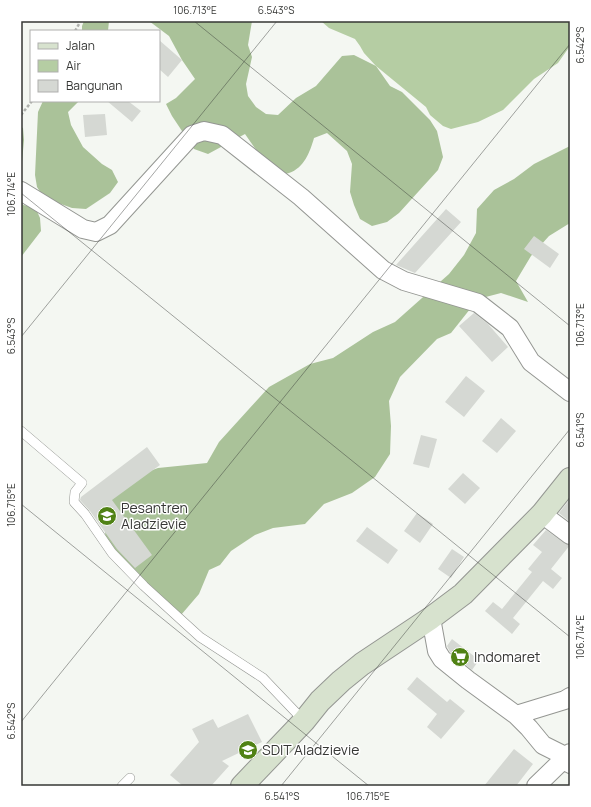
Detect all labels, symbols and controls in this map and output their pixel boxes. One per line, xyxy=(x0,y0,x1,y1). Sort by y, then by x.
text: 106.713°E xyxy=(173,3,217,17)
text: 6.543°S xyxy=(258,3,294,17)
text: 6.542°S xyxy=(573,27,587,63)
legend xyxy=(30,30,160,102)
text: Jalan xyxy=(66,37,95,54)
text: Air xyxy=(66,57,81,74)
text: Bangunan xyxy=(66,77,122,94)
text: 106.714°E xyxy=(4,172,18,216)
text: 106.713°E xyxy=(573,303,587,347)
text: 6.543°S xyxy=(4,318,18,354)
text: 6.541°S xyxy=(573,413,587,447)
text: 106.715°E xyxy=(4,483,18,527)
place label: Pesantren Aladzievie xyxy=(121,498,188,533)
school or university icon: Pesantren Aladzievie xyxy=(96,505,118,527)
text: 106.714°E xyxy=(573,615,587,659)
supermarket icon: Indomaret xyxy=(449,646,471,668)
place label: Indomaret xyxy=(474,647,541,666)
text: 6.542°S xyxy=(4,703,18,739)
school or university icon: SDIT Aladzievie xyxy=(237,739,259,761)
place label: SDIT Aladzievie xyxy=(262,740,359,759)
text: 6.541°S xyxy=(265,789,299,803)
text: 106.715°E xyxy=(346,789,390,803)

